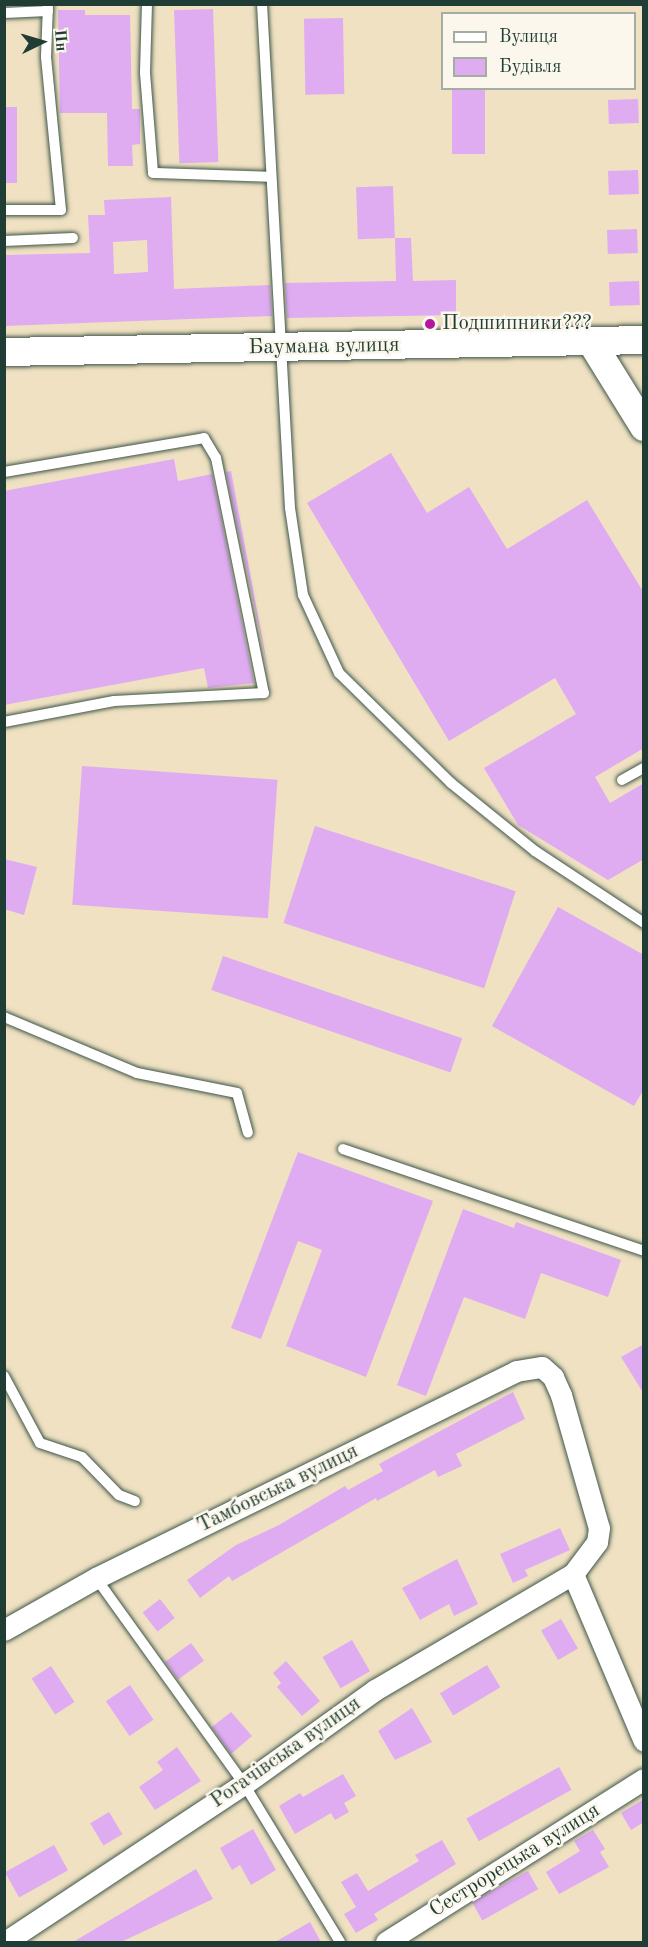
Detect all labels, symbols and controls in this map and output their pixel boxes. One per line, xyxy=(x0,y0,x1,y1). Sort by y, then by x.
north arrow xyxy=(12,12,72,72)
legend xyxy=(441,12,636,90)
text: Вулиця xyxy=(499,28,558,46)
text: Пн xyxy=(51,29,69,52)
text: Будівля xyxy=(499,58,561,76)
place label: Подшипники??? xyxy=(442,311,592,337)
marker: Подшипники??? xyxy=(423,317,437,331)
street label: Баумана вулиця xyxy=(248,333,400,361)
street label: Тамбовська вулиця xyxy=(193,1439,363,1539)
street label: Рогачівська вулиця xyxy=(206,1692,366,1814)
street label: Сестрорецька вулиця xyxy=(425,1798,605,1924)

